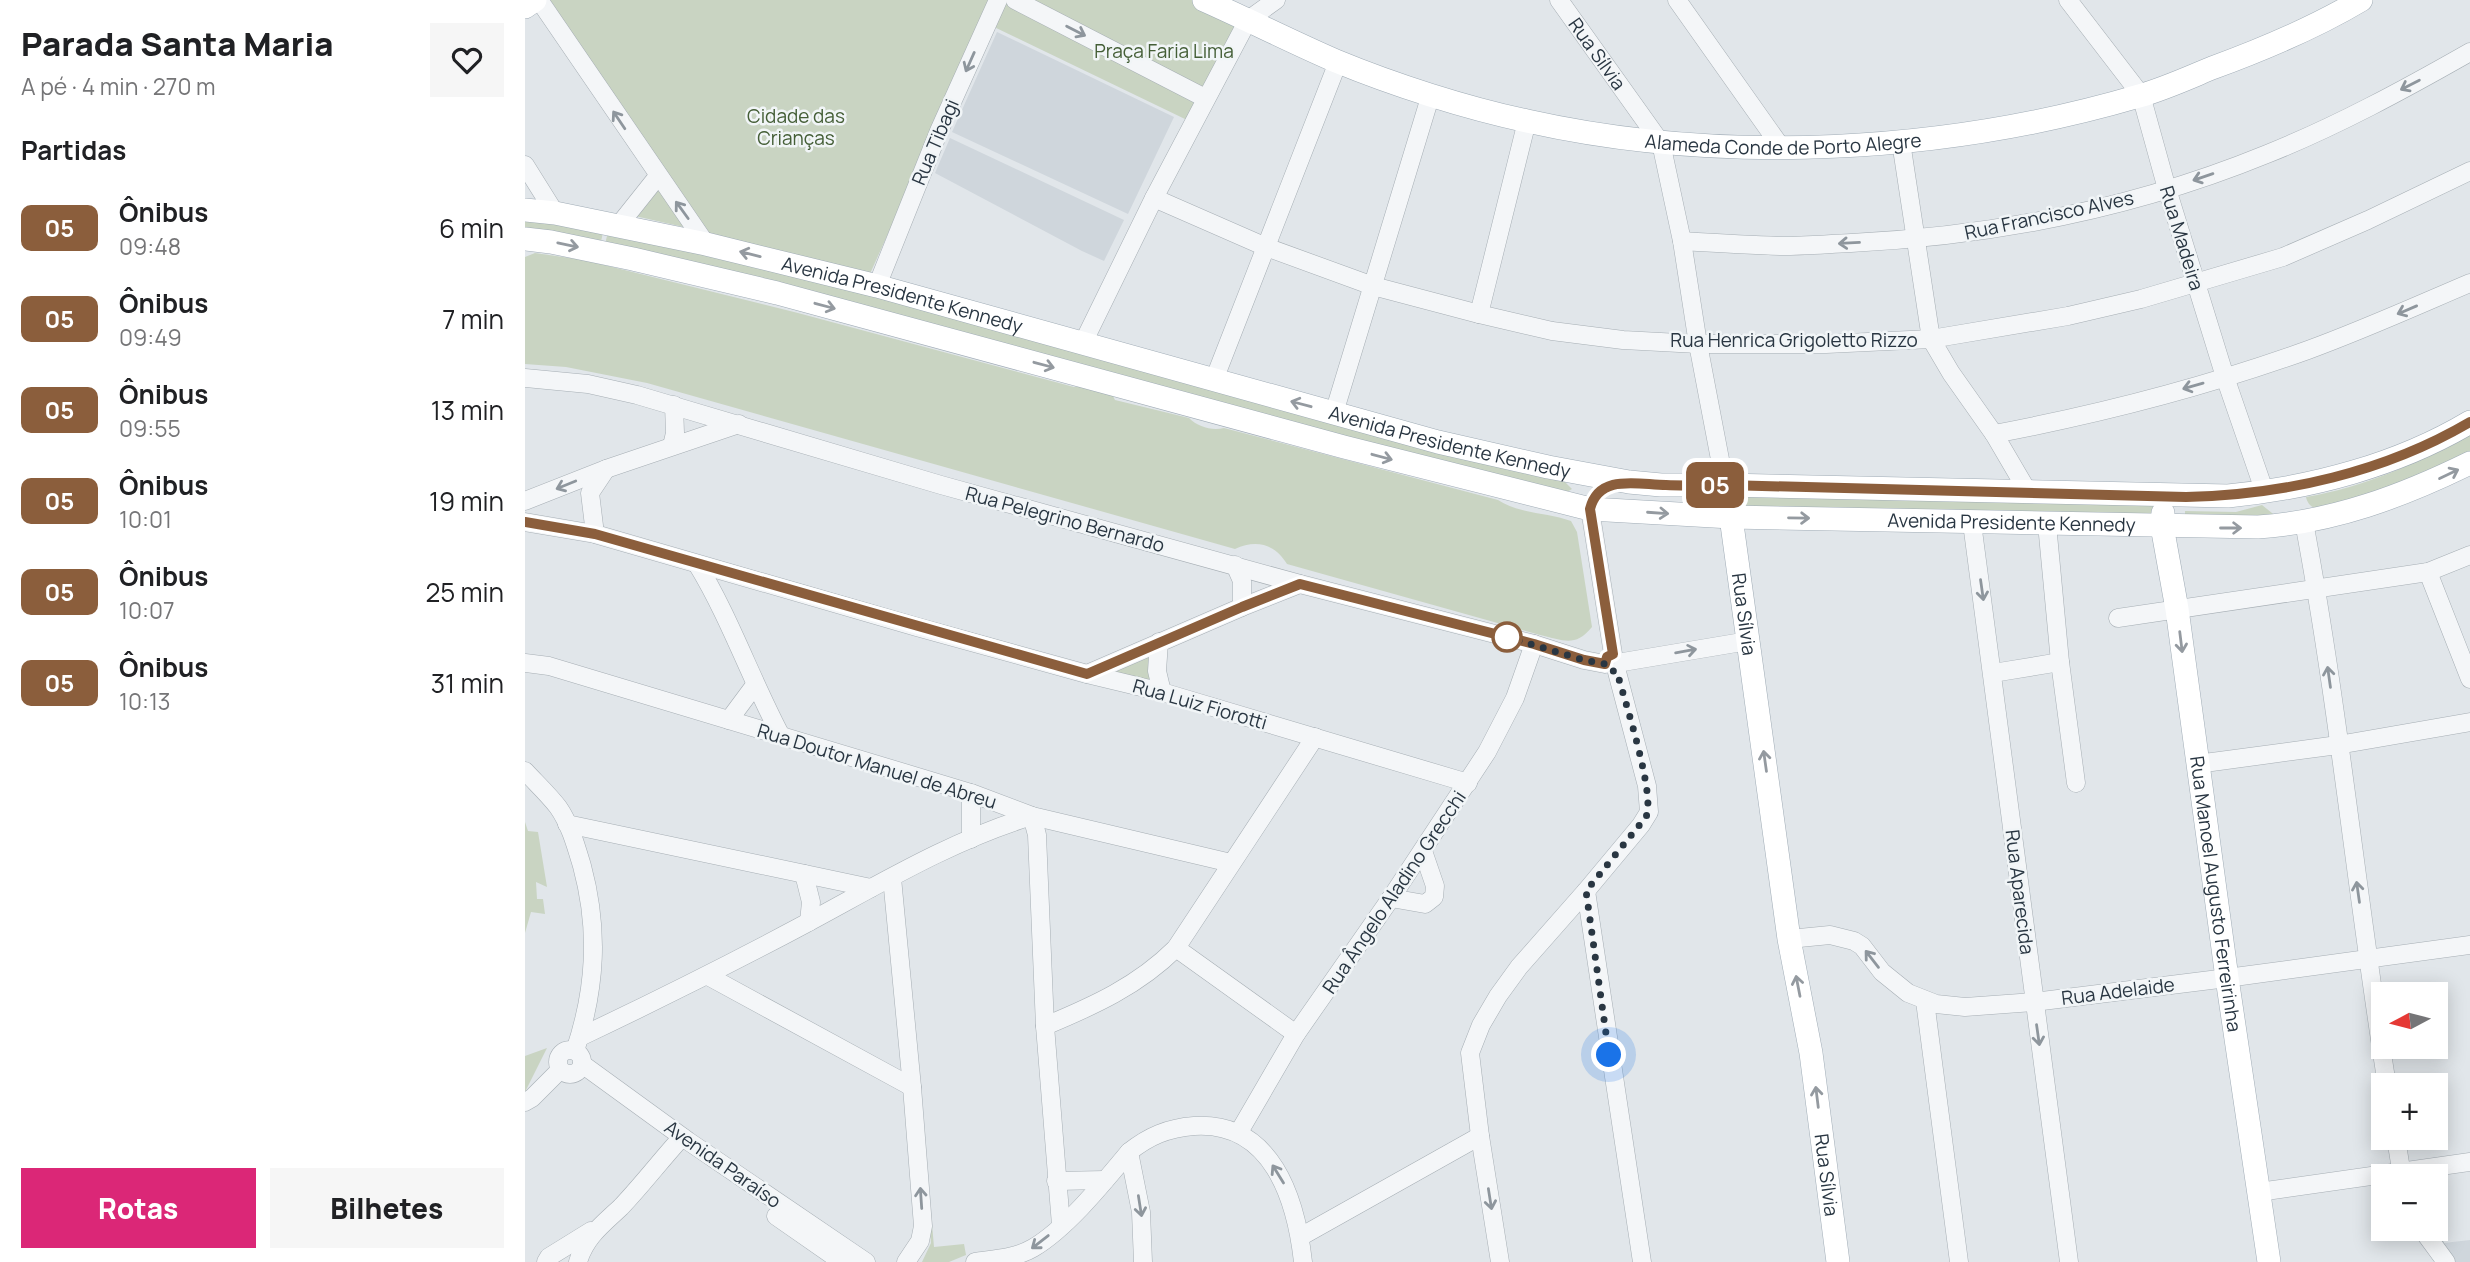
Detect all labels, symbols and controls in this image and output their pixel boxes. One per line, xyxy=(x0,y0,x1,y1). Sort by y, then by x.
street label: Rua Sílvia xyxy=(1563,12,1632,95)
text: Parada Santa Maria xyxy=(21,21,333,66)
button: heart xyxy=(430,23,504,97)
one-way arrow xyxy=(1065,25,1086,39)
park label: Praça Faria Lima xyxy=(1094,38,1234,64)
one-way arrow xyxy=(963,51,976,72)
text: A pé · 4 min · 270 m xyxy=(21,70,216,102)
one-way arrow xyxy=(2400,78,2421,92)
street label: Rua Tibagi xyxy=(905,95,965,189)
park label: Cidade das Crianças xyxy=(747,103,845,151)
one-way arrow xyxy=(612,111,627,130)
street label: Alameda Conde de Porto Alegre xyxy=(1644,127,1923,161)
text: Partidas xyxy=(21,132,126,168)
one-way arrow xyxy=(2192,172,2214,184)
street label: Rua Madeira xyxy=(2154,183,2210,293)
street label: Rua Francisco Alves xyxy=(1962,184,2136,246)
text: Ônibus xyxy=(119,194,208,230)
one-way arrow xyxy=(675,201,689,220)
text: 6 min xyxy=(439,210,504,246)
text: 05 xyxy=(45,211,74,244)
text: 09:48 xyxy=(119,230,181,262)
one-way arrow xyxy=(1838,236,1861,249)
one-way arrow xyxy=(556,239,579,253)
one-way arrow xyxy=(739,247,762,260)
street label: Avenida Presidente Kennedy xyxy=(779,250,1026,339)
text: Ônibus xyxy=(119,285,208,321)
one-way arrow xyxy=(813,300,836,313)
text: 7 min xyxy=(442,301,504,337)
text: 05 xyxy=(45,302,74,335)
one-way arrow xyxy=(2397,304,2419,317)
text: 09:49 xyxy=(119,321,182,353)
street label: Rua Henrica Grigoletto Rizzo xyxy=(1670,327,1918,353)
one-way arrow xyxy=(1033,360,1055,373)
text: Ônibus xyxy=(119,376,208,412)
one-way arrow xyxy=(2182,381,2204,394)
text: 13 min xyxy=(431,392,504,428)
text: 05 xyxy=(45,393,74,426)
one-way arrow xyxy=(1290,397,1313,410)
street label: Avenida Presidente Kennedy xyxy=(1326,399,1573,484)
text: 09:55 xyxy=(119,412,181,444)
one-way arrow xyxy=(1370,451,1393,464)
line badge: 05 xyxy=(1683,462,1747,508)
one-way arrow xyxy=(2438,466,2459,480)
text: Ônibus xyxy=(119,467,208,503)
text: 05 xyxy=(1700,468,1730,501)
one-way arrow xyxy=(555,480,577,493)
street label: Rua Pelegrino Bernardo xyxy=(963,480,1167,558)
text: 19 min xyxy=(429,483,504,519)
text: 05 xyxy=(45,484,74,517)
text: 10:01 xyxy=(119,503,172,535)
one-way arrow xyxy=(1647,507,1669,520)
street label: Avenida Presidente Kennedy xyxy=(1887,507,2136,538)
one-way arrow xyxy=(1787,512,1810,525)
one-way arrow xyxy=(2219,521,2242,535)
text: Ônibus xyxy=(119,558,208,594)
street label: Rua Sílvia xyxy=(1726,571,1763,657)
text: 25 min xyxy=(425,574,504,610)
text: 05 xyxy=(45,575,74,608)
one-way arrow xyxy=(1975,578,1988,601)
text: 10:07 xyxy=(119,594,174,626)
unlabelled marker xyxy=(1492,622,1522,652)
one-way arrow xyxy=(2175,630,2188,653)
one-way arrow xyxy=(1674,644,1697,657)
text: Ônibus xyxy=(119,649,208,685)
text: 31 min xyxy=(431,665,504,701)
text: 05 xyxy=(45,666,74,699)
one-way arrow xyxy=(2322,666,2335,689)
street label: Rua Luiz Fiorotti xyxy=(1130,672,1270,736)
text: 10:13 xyxy=(119,685,171,717)
street label: Rua Doutor Manuel de Abreu xyxy=(754,717,1000,815)
one-way arrow xyxy=(1758,750,1771,773)
street label: Rua Manoel Augusto Ferreirinha xyxy=(2184,754,2248,1034)
street label: Rua Ângelo Aladino Grecchi xyxy=(1316,785,1472,999)
street label: Rua Aparecida xyxy=(1999,828,2041,956)
one-way arrow xyxy=(2351,881,2364,904)
one-way arrow xyxy=(1865,950,1880,969)
street label: Rua Adelaide xyxy=(2060,971,2176,1011)
one-way arrow xyxy=(1791,975,1804,998)
north arrow xyxy=(2371,982,2448,1059)
map controls xyxy=(2371,982,2448,1241)
one-way arrow xyxy=(2032,1023,2045,1046)
your location xyxy=(1591,1037,1626,1072)
button: + xyxy=(2371,1073,2448,1150)
one-way arrow xyxy=(1810,1086,1823,1109)
street label: Avenida Paraíso xyxy=(659,1114,787,1214)
street label: Rua Sílvia xyxy=(1809,1132,1845,1218)
one-way arrow xyxy=(1270,1164,1284,1184)
button: − xyxy=(2371,1164,2448,1241)
button: Rotas xyxy=(21,1168,256,1248)
button: Bilhetes xyxy=(270,1168,504,1248)
one-way arrow xyxy=(1484,1187,1497,1210)
one-way arrow xyxy=(914,1188,927,1210)
one-way arrow xyxy=(1134,1194,1147,1217)
one-way arrow xyxy=(1032,1234,1050,1249)

